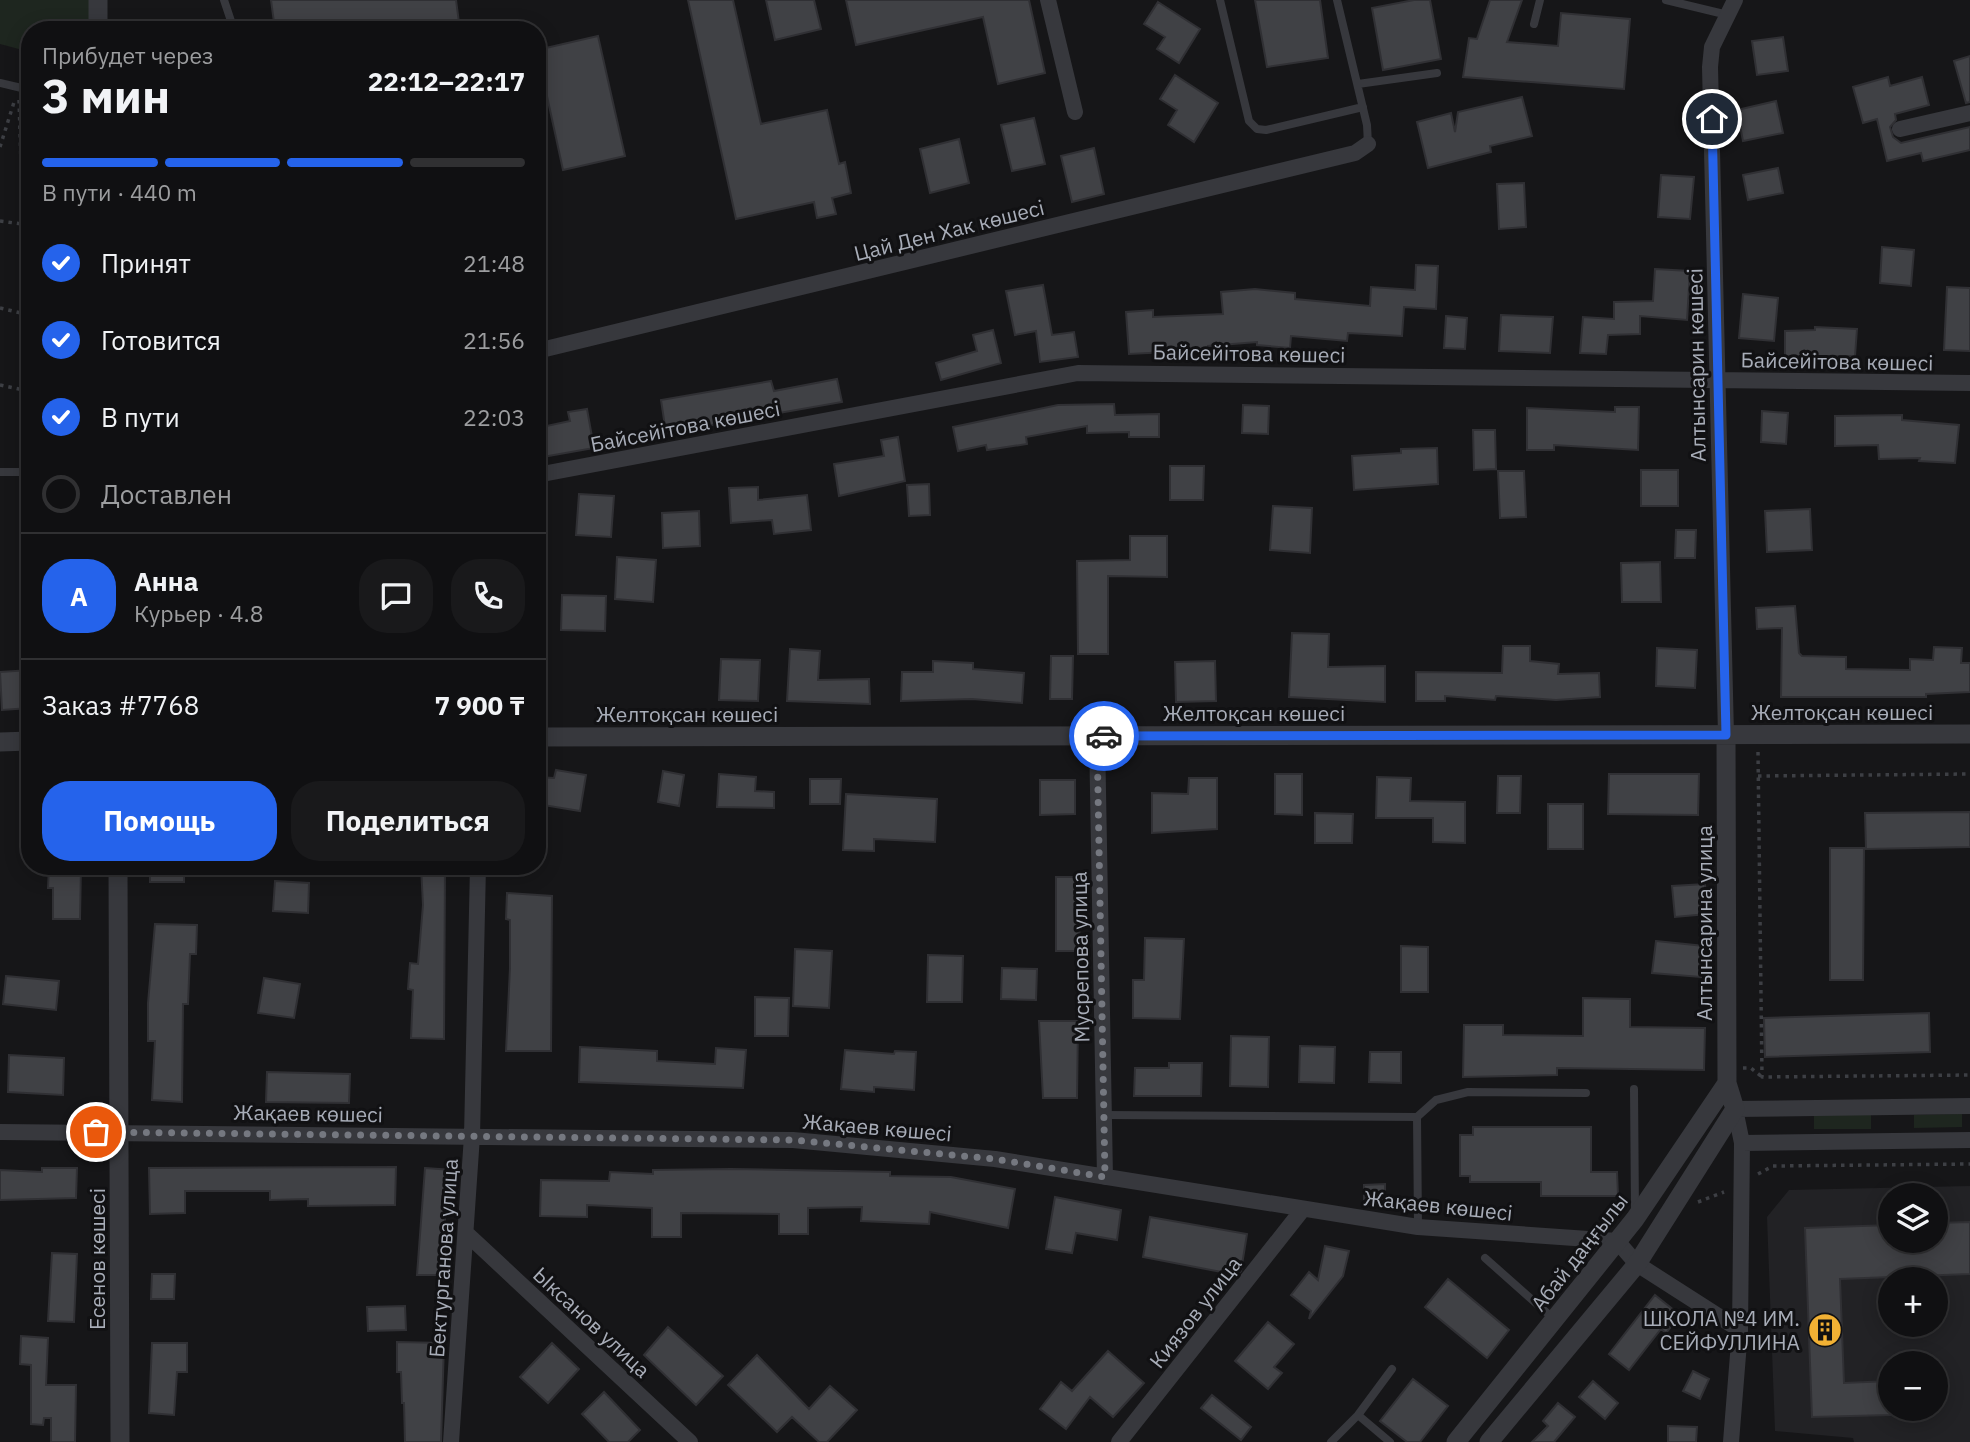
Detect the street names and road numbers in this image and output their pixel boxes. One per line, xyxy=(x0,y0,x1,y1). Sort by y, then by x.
street label: Цай Ден Хак көшесі xyxy=(851,193,1047,267)
street label: Алтынсарин көшесі xyxy=(1680,268,1712,462)
street label: Байсейітова көшесі xyxy=(1152,337,1346,369)
street label: Байсейітова көшесі xyxy=(1740,345,1934,377)
street label: Байсейітова көшесі xyxy=(588,394,782,458)
street label: Желтоқсан көшесі xyxy=(1751,698,1933,726)
street label: Желтоқсан көшесі xyxy=(1163,699,1345,727)
street label: Желтоқсан көшесі xyxy=(596,700,778,728)
street label: Алтынсарина улица xyxy=(1690,825,1718,1021)
street label: Мусрепова улица xyxy=(1065,871,1095,1043)
street label: Жақаев көшесі xyxy=(233,1098,383,1128)
street label: Жақаев көшесі xyxy=(801,1107,953,1147)
street label: Бектурганова улица xyxy=(422,1158,464,1358)
street label: Жақаев көшесі xyxy=(1362,1183,1514,1227)
street label: Абай даңғылы xyxy=(1524,1187,1634,1317)
street label: Есенов көшесі xyxy=(83,1188,111,1330)
street label: Киязов улица xyxy=(1143,1250,1247,1374)
street label: Ыксанов улица xyxy=(527,1260,657,1384)

